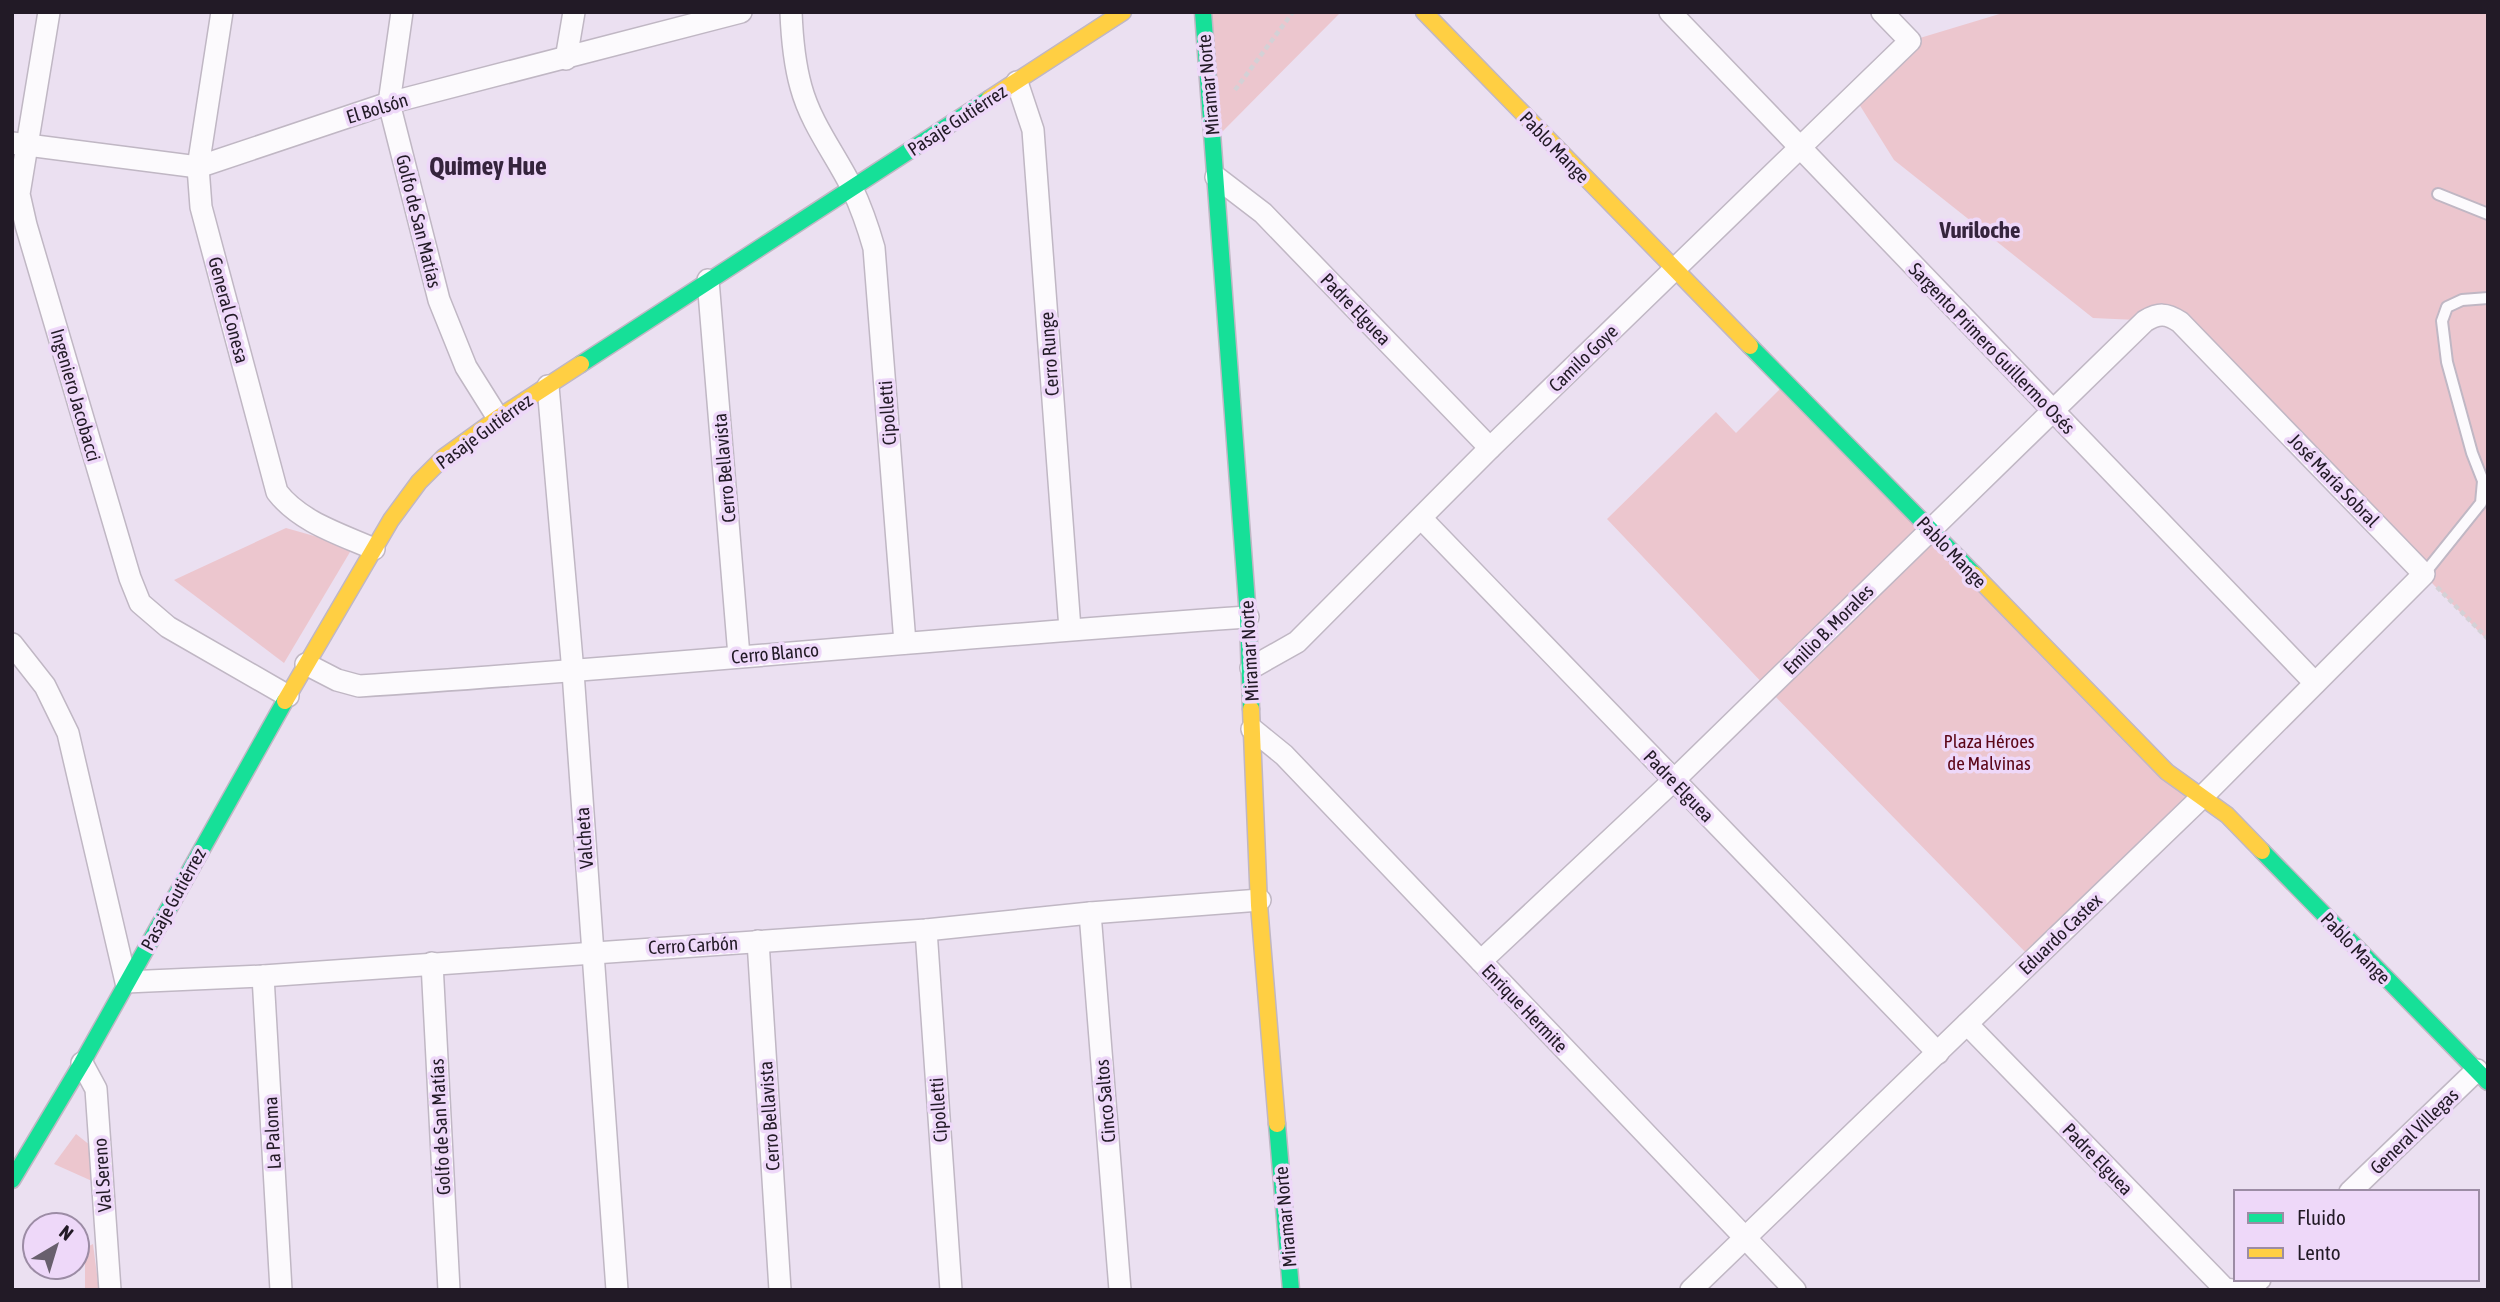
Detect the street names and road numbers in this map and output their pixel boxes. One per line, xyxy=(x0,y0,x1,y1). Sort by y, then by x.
street label: Miramar Norte xyxy=(1193,34,1223,136)
street label: Pasaje Gutiérrez xyxy=(903,80,1011,160)
street label: El Bolsón xyxy=(343,88,411,128)
street label: Pablo Mange xyxy=(1516,107,1594,187)
street label: Golfo de San Matías xyxy=(392,152,446,290)
street label: General Conesa xyxy=(204,254,254,366)
street label: Sargento Primero Guillermo Osés xyxy=(1905,258,2080,438)
street label: Padre Elguea xyxy=(1316,269,1396,349)
street label: Cerro Runge xyxy=(1035,311,1063,397)
street label: Camilo Goye xyxy=(1544,320,1622,396)
street label: Ingeniero Jacobacci xyxy=(47,326,105,464)
street label: Cipolletti xyxy=(874,380,900,446)
street label: Pasaje Gutiérrez xyxy=(432,389,536,473)
street label: Cerro Bellavista xyxy=(708,412,740,524)
street label: José María Sobral xyxy=(2284,429,2384,531)
street label: Pablo Mange xyxy=(1913,512,1991,592)
street label: Emilio B. Morales xyxy=(1779,579,1878,678)
street label: Miramar Norte xyxy=(1235,600,1263,702)
street label: Cerro Blanco xyxy=(730,638,820,668)
street label: Padre Elguea xyxy=(1639,746,1719,826)
street label: Valcheta xyxy=(571,807,597,869)
street label: Pasaje Gutiérrez xyxy=(136,844,210,954)
street label: Eduardo Castex xyxy=(2014,889,2106,979)
street label: Pablo Mange xyxy=(2317,908,2395,988)
street label: Cerro Carbón xyxy=(647,932,739,958)
street label: Enrique Hermite xyxy=(1478,959,1572,1057)
street label: Golfo de San Matías xyxy=(425,1058,455,1196)
street label: Cinco Saltos xyxy=(1090,1058,1120,1144)
street label: Cerro Bellavista xyxy=(754,1061,784,1171)
street label: Cipolletti xyxy=(925,1077,951,1143)
street label: General Villegas xyxy=(2365,1083,2463,1178)
street label: La Paloma xyxy=(259,1096,285,1170)
street label: Padre Elguea xyxy=(2058,1119,2138,1199)
street label: Val Sereno xyxy=(88,1137,116,1213)
street label: Miramar Norte xyxy=(1270,1166,1300,1268)

